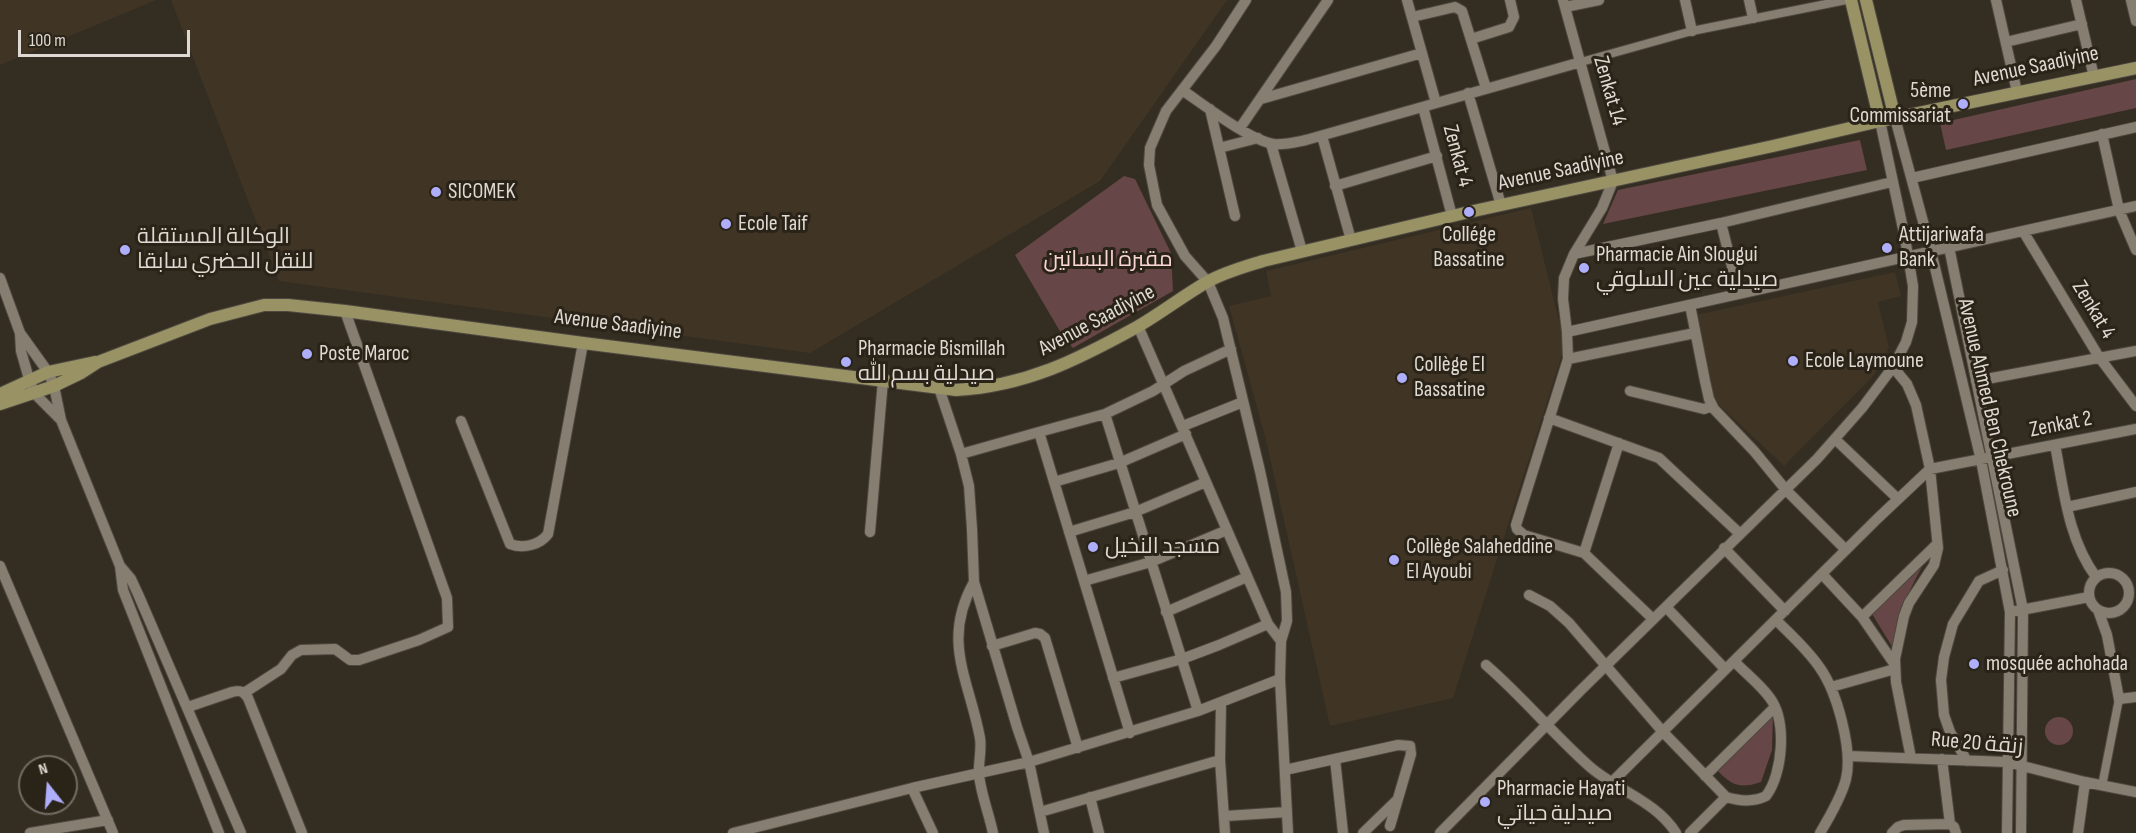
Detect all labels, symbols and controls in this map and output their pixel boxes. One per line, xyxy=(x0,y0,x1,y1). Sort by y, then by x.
scale bar xyxy=(21,18,194,56)
text: 100 m xyxy=(29,30,66,51)
street label: Avenue Saadiyine xyxy=(1971,41,2101,93)
street label: Zenkat 14 xyxy=(1587,53,1631,129)
place label: 5ème Commissariat xyxy=(1850,78,1951,130)
marker: 5ème Commissariat xyxy=(1956,97,1970,111)
street label: Zenkat 4 xyxy=(1436,122,1478,190)
street label: Avenue Saadiyine xyxy=(1496,145,1626,197)
place label: SICOMEK xyxy=(448,179,515,205)
marker: SICOMEK xyxy=(429,185,443,199)
marker: Collége Bassatine xyxy=(1462,205,1476,219)
place label: Ecole Taif xyxy=(738,211,808,237)
marker: Ecole Taif xyxy=(719,217,733,231)
place label: Collége Bassatine xyxy=(1433,222,1505,274)
place label: Attijariwafa Bank xyxy=(1899,222,1984,274)
place label: الوكالة المستقلة للنقل الحضري سابقا xyxy=(137,224,313,276)
marker: Attijariwafa Bank xyxy=(1880,241,1894,255)
place label: Pharmacie Ain Slougui صيدلية عين السلوقي xyxy=(1596,242,1778,294)
marker: الوكالة المستقلة للنقل الحضري سابقا xyxy=(118,243,132,257)
park label: مقبرة البساتين xyxy=(1043,247,1173,273)
marker: Pharmacie Ain Slougui صيدلية عين السلوقي xyxy=(1577,261,1591,275)
street label: Zenkat 4 xyxy=(2065,276,2121,344)
street label: Avenue Saadiyine xyxy=(1034,279,1160,363)
street label: Avenue Ahmed Ben Chekroune xyxy=(1951,296,2027,520)
street label: Avenue Saadiyine xyxy=(553,304,683,346)
place label: Pharmacie Bismillah صيدلية بسم الله xyxy=(858,336,1005,388)
place label: Poste Maroc xyxy=(319,341,410,367)
marker: Poste Maroc xyxy=(300,347,314,361)
place label: Ecole Laymoune xyxy=(1805,348,1924,374)
place label: Collège El Bassatine xyxy=(1414,352,1485,404)
marker: Ecole Laymoune xyxy=(1786,354,1800,368)
marker: Pharmacie Bismillah صيدلية بسم الله xyxy=(839,355,853,369)
marker: Collège El Bassatine xyxy=(1395,371,1409,385)
street label: Zenkat 2 xyxy=(2028,406,2094,444)
place label: مسجد النخيل xyxy=(1105,534,1220,560)
place label: Collège Salaheddine El Ayoubi xyxy=(1406,534,1553,586)
marker: مسجد النخيل xyxy=(1086,540,1100,554)
marker: Collège Salaheddine El Ayoubi xyxy=(1387,553,1401,567)
place label: mosquée achohada xyxy=(1986,651,2128,677)
marker: mosquée achohada xyxy=(1967,657,1981,671)
street label: Rue 20 زنقة xyxy=(1930,727,2024,761)
north arrow xyxy=(18,755,78,815)
text: N xyxy=(36,759,50,780)
place label: Pharmacie Hayati صيدلية حياتي xyxy=(1497,776,1625,828)
marker: Pharmacie Hayati صيدلية حياتي xyxy=(1478,795,1492,809)

